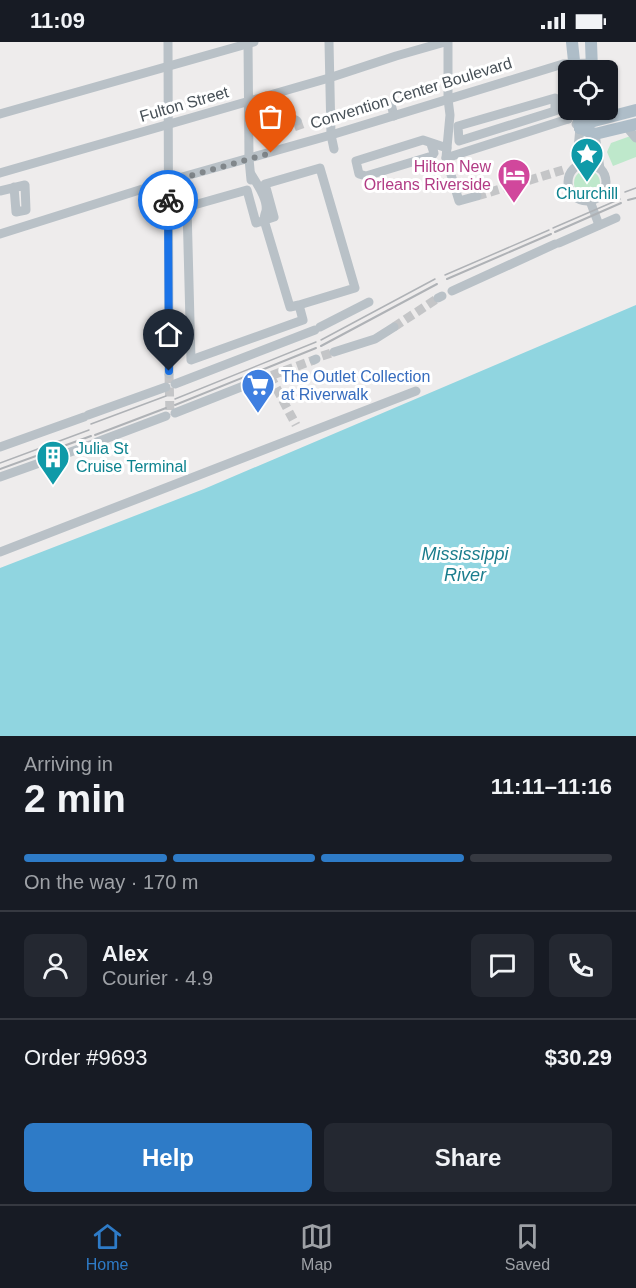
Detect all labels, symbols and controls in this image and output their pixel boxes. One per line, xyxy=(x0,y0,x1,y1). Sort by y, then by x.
text: 11:09 xyxy=(30,8,85,33)
street label: Convention Center Boulevard xyxy=(308,54,514,132)
map controls xyxy=(558,60,618,120)
button: locate xyxy=(558,60,618,120)
street label: Fulton Street xyxy=(138,83,231,125)
pin xyxy=(245,91,296,153)
icon: bag xyxy=(254,100,287,133)
place icon: Churchill xyxy=(569,136,605,183)
hotel icon: Hilton New Orleans Riverside xyxy=(496,157,532,204)
place label: Hilton New Orleans Riverside xyxy=(364,158,491,193)
courier xyxy=(138,170,198,230)
icon: bike xyxy=(152,184,185,217)
place label: Churchill xyxy=(556,185,618,202)
pin xyxy=(143,309,194,371)
icon: home xyxy=(152,318,185,351)
supermarket icon: The Outlet Collection at Riverwalk xyxy=(240,367,276,414)
place label: The Outlet Collection at Riverwalk xyxy=(281,368,430,403)
building icon: Julia St Cruise Terminal xyxy=(35,439,71,486)
place label: Julia St Cruise Terminal xyxy=(76,440,187,475)
water label: Mississippi River xyxy=(421,544,510,585)
text: Arriving in xyxy=(24,753,113,775)
text: 11:11–11:16 xyxy=(491,774,612,799)
text: 2 min xyxy=(24,777,126,820)
text: On the way · 170 m xyxy=(24,871,199,893)
button: person xyxy=(24,934,87,997)
button: chat xyxy=(471,934,534,997)
button: phone xyxy=(549,934,612,997)
text: Alex xyxy=(102,941,148,966)
text: Courier · 4.9 xyxy=(102,967,213,989)
text: Order #9693 xyxy=(24,1045,148,1070)
text: $30.29 xyxy=(545,1045,612,1070)
button: Help xyxy=(24,1123,312,1192)
button: Share xyxy=(324,1123,612,1192)
tab: Home xyxy=(86,1220,129,1274)
tab: Map xyxy=(300,1220,333,1274)
tab: Saved xyxy=(505,1220,550,1274)

